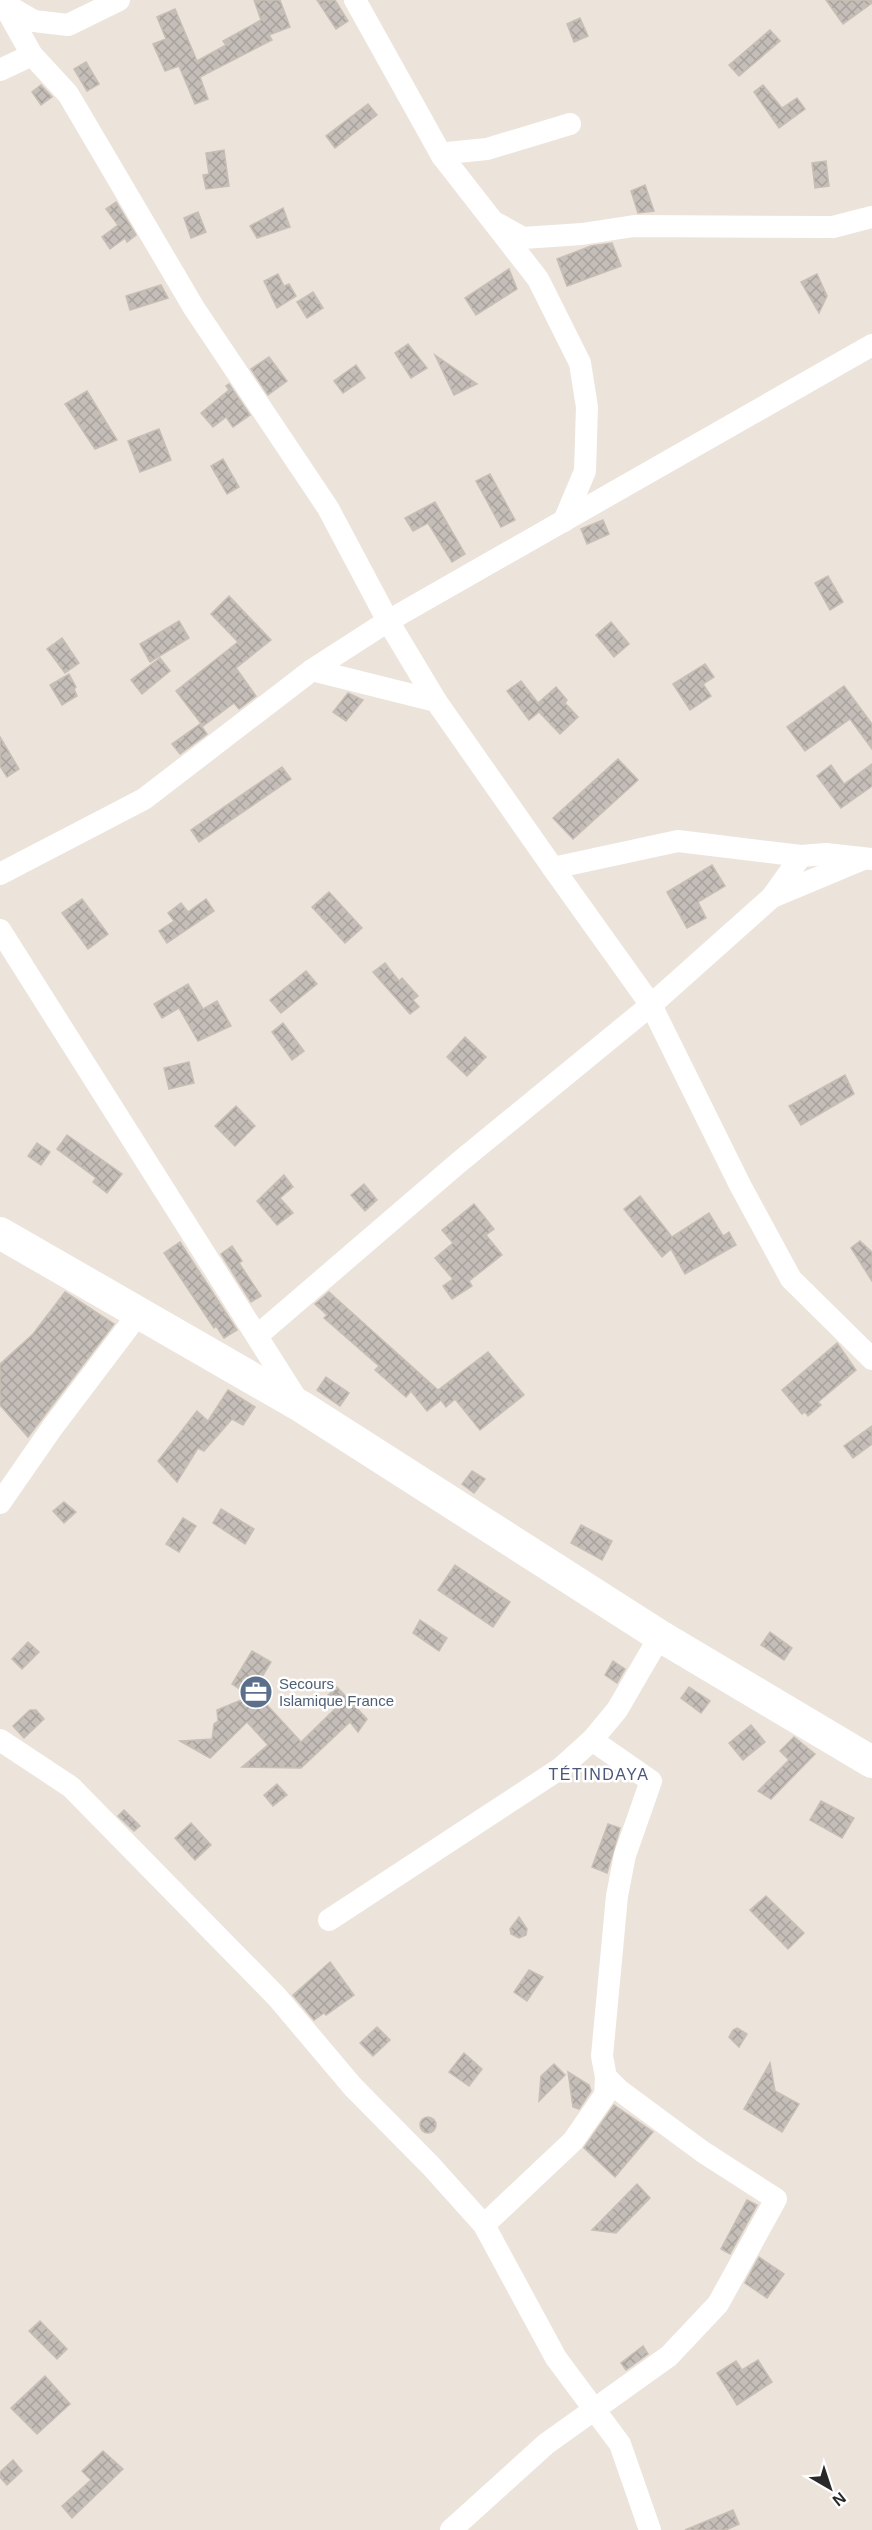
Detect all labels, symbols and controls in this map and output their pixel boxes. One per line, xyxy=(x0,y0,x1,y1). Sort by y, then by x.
office icon: Secours Islamique France xyxy=(238,1674,274,1710)
place label: Secours Islamique France xyxy=(279,1675,394,1709)
district label: TÉTINDAYA xyxy=(549,1765,649,1783)
north arrow xyxy=(800,2458,860,2518)
text: N xyxy=(829,2489,849,2510)

